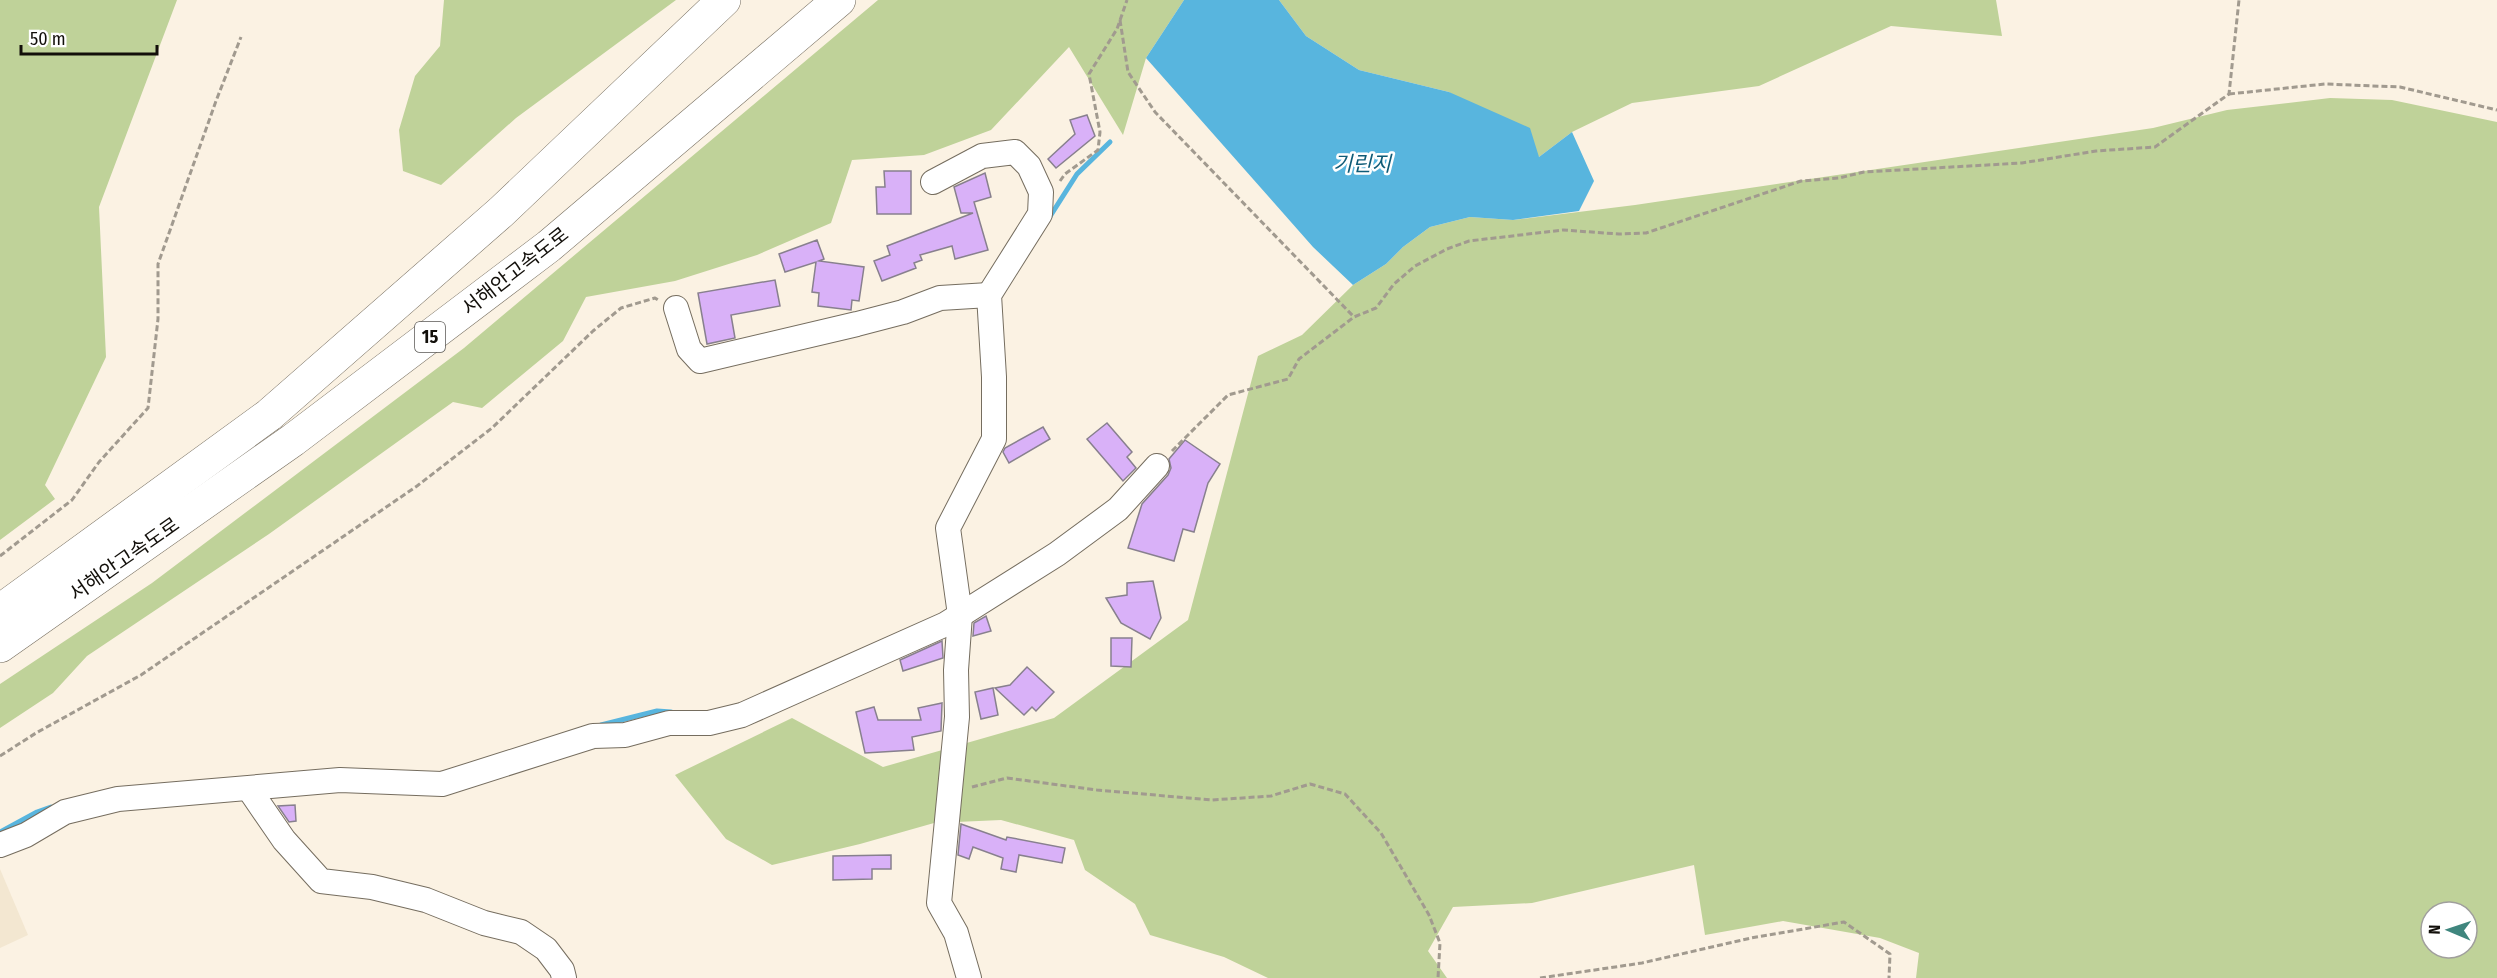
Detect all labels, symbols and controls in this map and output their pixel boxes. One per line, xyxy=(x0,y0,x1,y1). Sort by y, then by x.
scale bar xyxy=(21,18,158,56)
text: 50 m xyxy=(30,28,66,50)
water label: 기린지 xyxy=(1333,151,1393,177)
street label: 서해안고속도로 xyxy=(457,222,573,320)
road number: 15 xyxy=(415,322,445,352)
street label: 서해안고속도로 xyxy=(64,512,184,606)
north arrow xyxy=(2419,900,2479,960)
text: N xyxy=(2425,924,2444,935)

